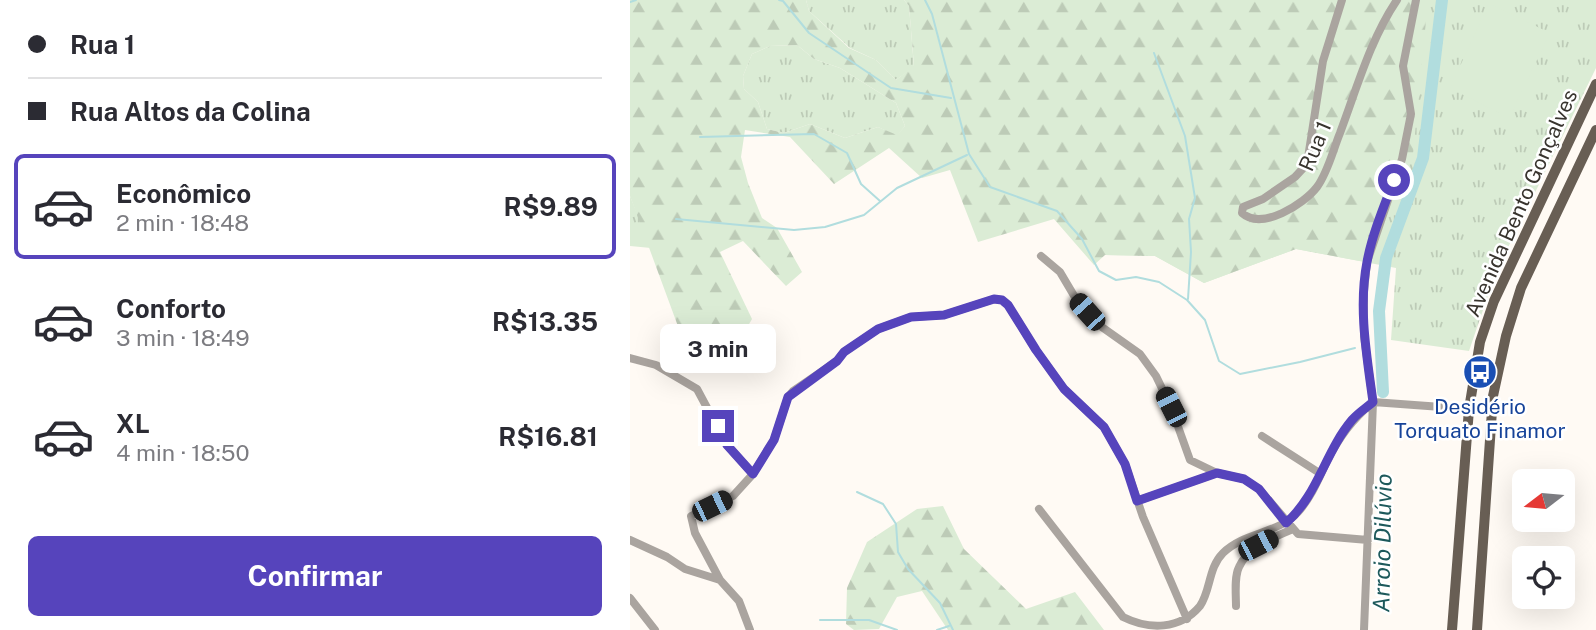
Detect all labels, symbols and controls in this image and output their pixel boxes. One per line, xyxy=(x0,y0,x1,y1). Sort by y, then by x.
text: Rua 1 xyxy=(70,29,135,60)
street label: Avenida Bento Gonçalves xyxy=(1460,86,1582,320)
text: Rua Altos da Colina xyxy=(70,96,311,127)
street label: Rua 1 xyxy=(1293,117,1337,175)
route start xyxy=(1378,164,1410,196)
icon: car xyxy=(32,175,95,238)
text: Econômico xyxy=(116,178,251,209)
text: R$9.89 xyxy=(504,191,598,222)
text: 2 min · 18:48 xyxy=(116,209,249,236)
car xyxy=(1066,289,1109,335)
icon: car xyxy=(32,290,95,353)
text: Conforto xyxy=(116,293,226,324)
text: R$13.35 xyxy=(492,306,598,337)
text: 3 min · 18:49 xyxy=(116,324,250,351)
callout: 3 min xyxy=(660,324,776,374)
text: 3 min xyxy=(688,335,748,362)
bus stop icon: Desidério Torquato Finamor xyxy=(1461,353,1499,391)
car xyxy=(1153,384,1190,430)
place label: Desidério Torquato Finamor xyxy=(1394,394,1566,443)
icon: car xyxy=(32,405,95,468)
text: XL xyxy=(116,408,150,439)
route end xyxy=(702,410,734,442)
text: R$16.81 xyxy=(498,421,598,452)
text: 4 min · 18:50 xyxy=(116,439,250,466)
north arrow xyxy=(1512,469,1575,532)
map controls xyxy=(1512,469,1575,609)
water label: Arroio Dilúvio xyxy=(1367,473,1397,613)
car xyxy=(689,487,736,525)
car xyxy=(1235,526,1282,564)
button: Confirmar xyxy=(28,536,602,616)
button: locate xyxy=(1512,546,1575,609)

